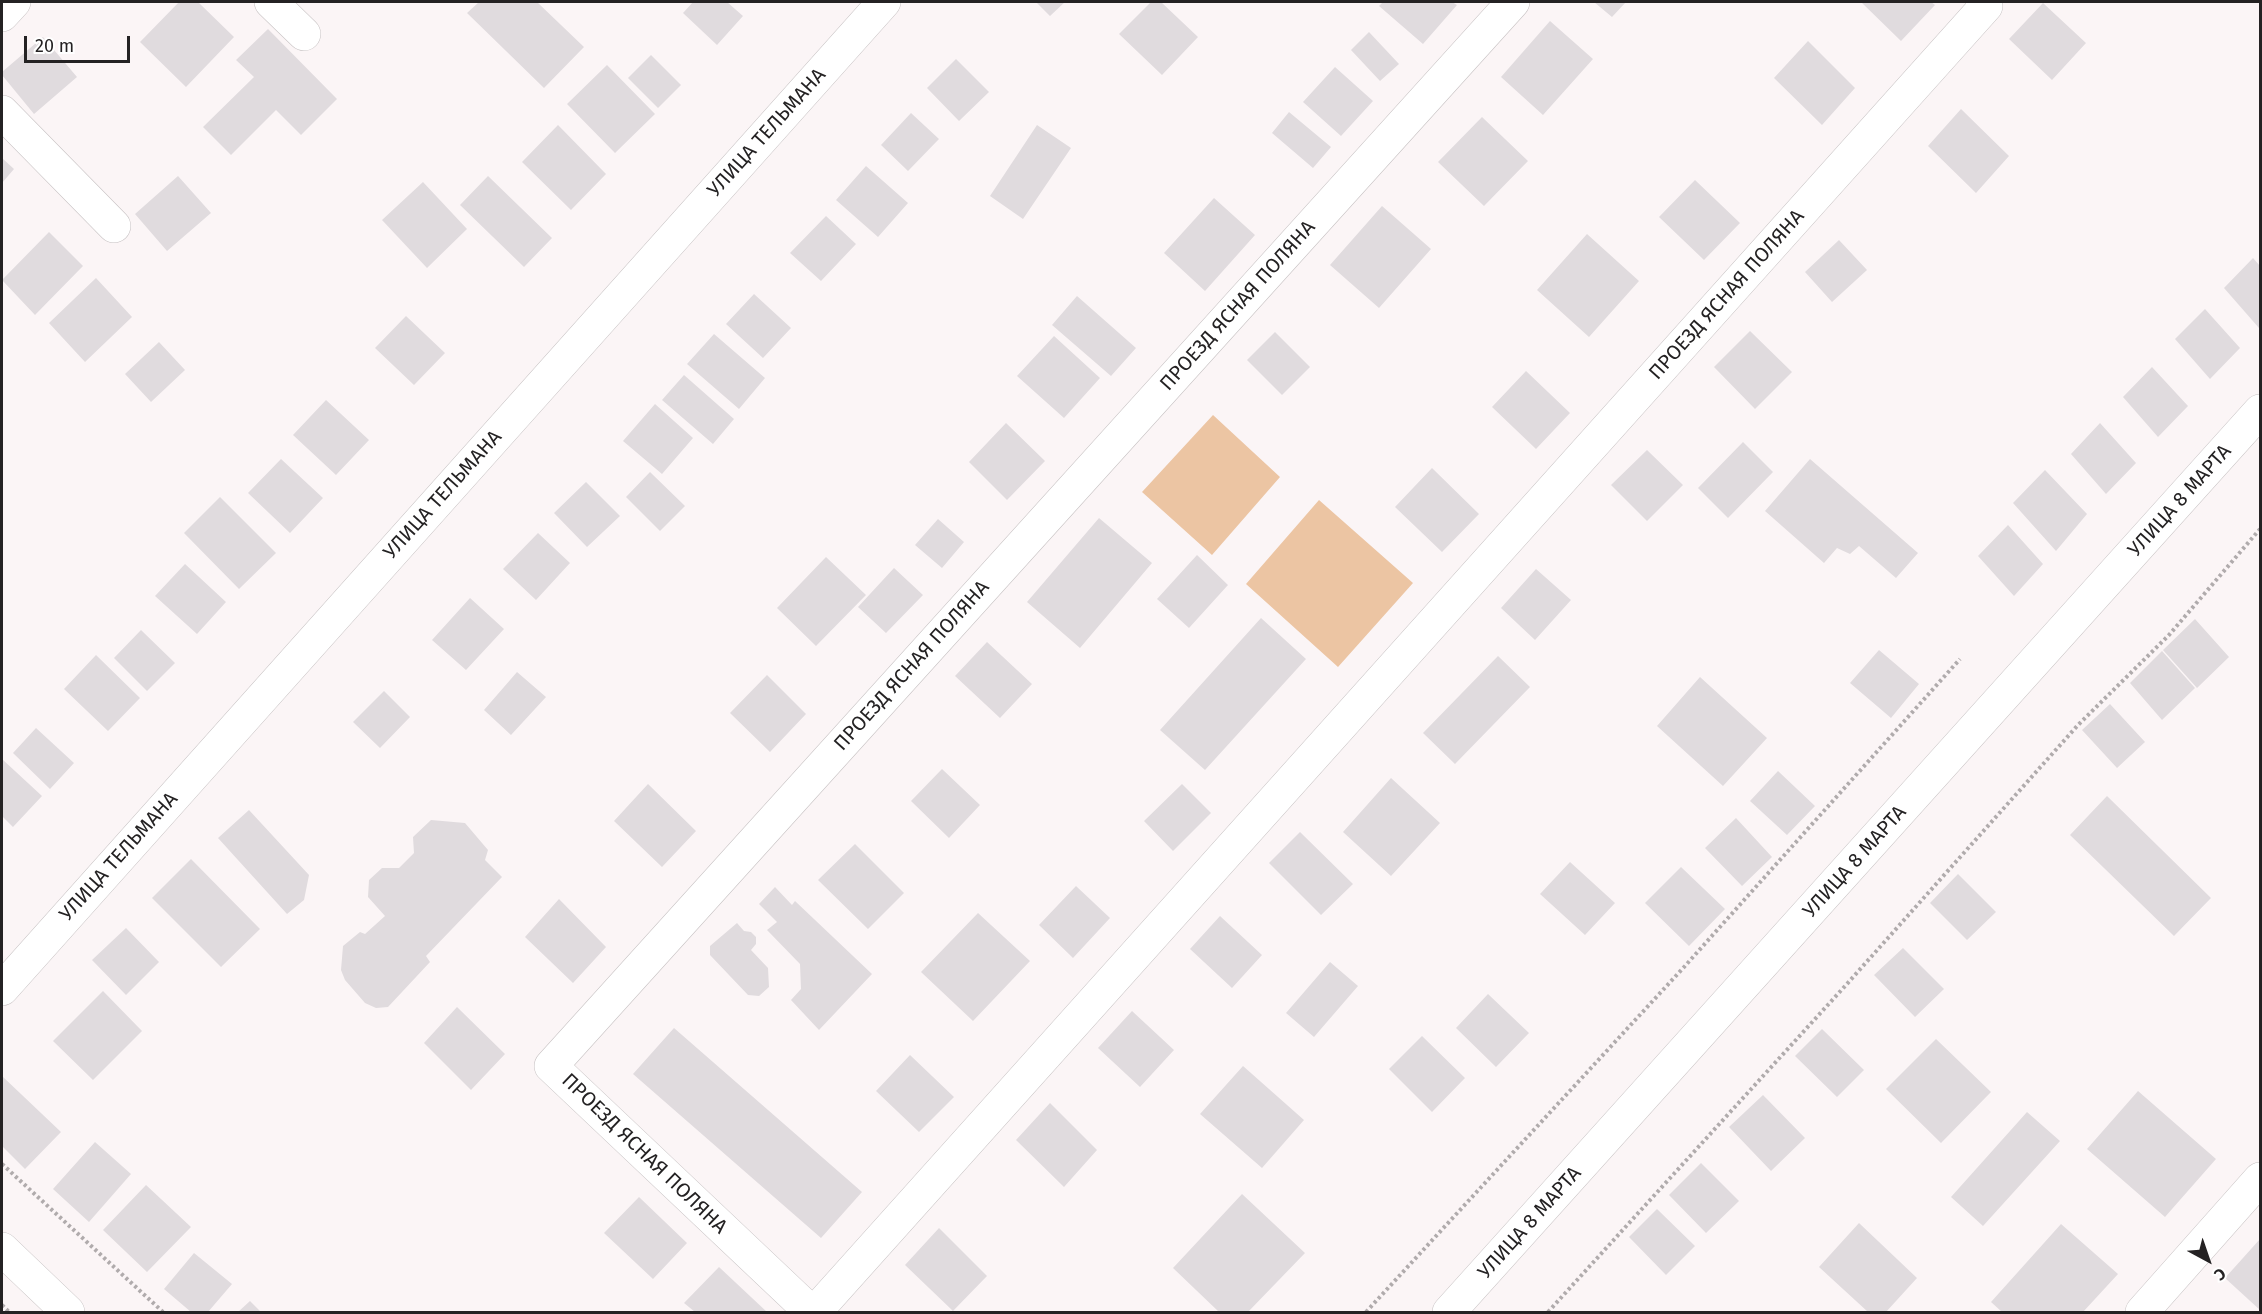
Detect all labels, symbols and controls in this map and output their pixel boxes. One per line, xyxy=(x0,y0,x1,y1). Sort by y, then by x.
scale bar xyxy=(27,24,134,62)
text: 20 m xyxy=(35,35,74,57)
street label: УЛИЦА ТЕЛЬМАНА xyxy=(703,64,831,202)
street label: ПРОЕЗД ЯСНАЯ ПОЛЯНА xyxy=(1644,205,1810,385)
street label: ПРОЕЗД ЯСНАЯ ПОЛЯНА xyxy=(1155,216,1321,396)
street label: УЛИЦА ТЕЛЬМАНА xyxy=(379,426,507,564)
street label: УЛИЦА 8 МАРТА xyxy=(2123,440,2237,562)
street label: ПРОЕЗД ЯСНАЯ ПОЛЯНА xyxy=(829,576,995,756)
street label: УЛИЦА ТЕЛЬМАНА xyxy=(55,788,183,926)
street label: УЛИЦА 8 МАРТА xyxy=(1798,801,1912,923)
street label: ПРОЕЗД ЯСНАЯ ПОЛЯНА xyxy=(556,1069,732,1239)
street label: УЛИЦА 8 МАРТА xyxy=(1473,1162,1587,1284)
north arrow xyxy=(2178,1230,2238,1290)
text: С xyxy=(2210,1264,2230,1284)

